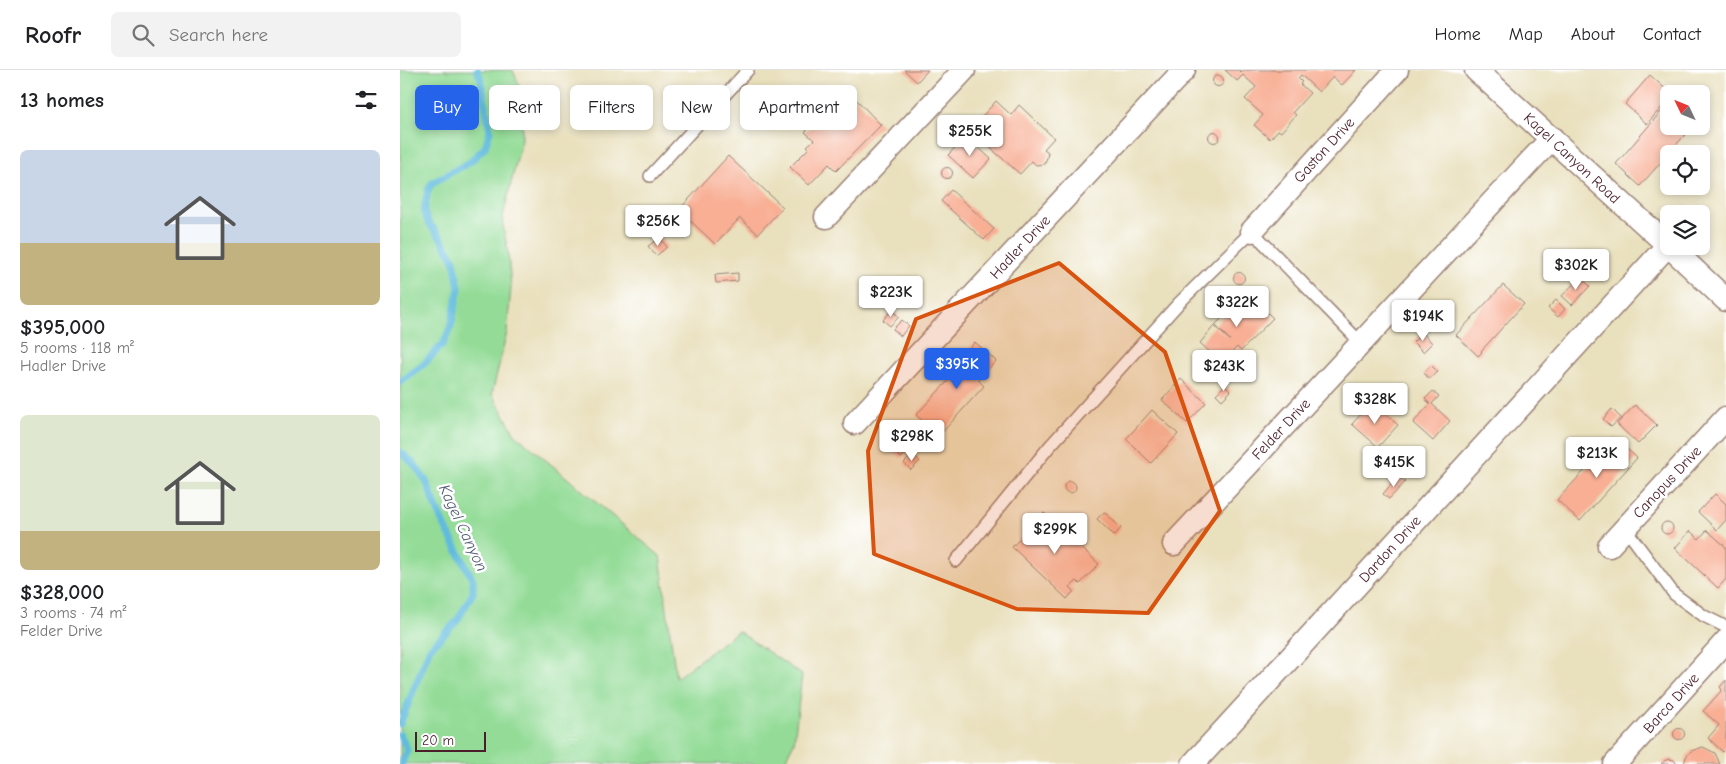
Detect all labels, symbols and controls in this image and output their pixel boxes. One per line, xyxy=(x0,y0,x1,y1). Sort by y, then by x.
search box xyxy=(111,12,461,57)
text: Roofr xyxy=(25,21,81,49)
icon: search xyxy=(129,21,157,49)
text: Search here xyxy=(169,24,268,46)
text: Home xyxy=(1434,24,1481,45)
text: Map xyxy=(1509,24,1543,45)
text: About xyxy=(1571,24,1615,45)
text: Contact xyxy=(1643,24,1701,45)
chip: Buy xyxy=(415,85,479,130)
chip: Rent xyxy=(489,85,560,130)
chip: Filters xyxy=(570,85,653,130)
chip: New xyxy=(663,85,730,130)
chip: Apartment xyxy=(740,85,857,130)
north arrow xyxy=(1660,85,1710,135)
map controls xyxy=(1660,85,1710,255)
icon: filters xyxy=(352,86,380,114)
text: 13 homes xyxy=(20,88,104,112)
street label: Kagel Canyon Road xyxy=(1520,109,1624,207)
street label: Gaston Drive xyxy=(1290,113,1358,187)
pin: $255K xyxy=(935,114,1005,157)
text: $255K xyxy=(948,122,992,140)
button: locate xyxy=(1660,145,1710,195)
icon: home xyxy=(155,183,245,273)
pin: $256K xyxy=(623,204,693,247)
button: layers xyxy=(1660,205,1710,255)
street label: Hadler Drive xyxy=(986,211,1054,283)
text: $256K xyxy=(636,212,680,230)
pin: $302K xyxy=(1541,248,1611,291)
text: $302K xyxy=(1554,256,1598,274)
pin: $223K xyxy=(856,276,926,318)
text: $223K xyxy=(870,283,912,301)
pin: $322K xyxy=(1202,286,1272,328)
text: $322K xyxy=(1216,293,1258,311)
pin: $194K xyxy=(1388,300,1458,342)
text: $194K xyxy=(1403,307,1443,325)
text: $395,000 xyxy=(20,315,105,339)
text: 5 rooms · 118 m² xyxy=(20,339,134,357)
pin: $395K xyxy=(922,348,992,390)
pin: $243K xyxy=(1189,350,1259,392)
text: $395K xyxy=(935,355,979,373)
text: Hadler Drive xyxy=(20,357,106,375)
text: $243K xyxy=(1203,357,1245,375)
pin: $328K xyxy=(1340,382,1410,425)
text: $328K xyxy=(1354,390,1396,408)
street label: Felder Drive xyxy=(1248,394,1314,463)
pin: $298K xyxy=(877,420,947,462)
text: $298K xyxy=(890,427,934,445)
pin: $213K xyxy=(1562,436,1632,479)
street label: Canopus Drive xyxy=(1629,442,1705,522)
text: $213K xyxy=(1577,444,1617,462)
pin: $415K xyxy=(1359,446,1429,488)
icon: home xyxy=(155,448,245,538)
text: $415K xyxy=(1374,453,1414,471)
water label: Kagel Canyon xyxy=(435,482,491,574)
street label: Dardon Drive xyxy=(1355,511,1425,586)
pin: $299K xyxy=(1020,512,1090,555)
text: $299K xyxy=(1033,520,1077,538)
text: $328,000 xyxy=(20,580,104,604)
text: 3 rooms · 74 m² xyxy=(20,604,126,622)
text: Felder Drive xyxy=(20,622,102,640)
street label: Barca Drive xyxy=(1639,669,1703,737)
scale bar xyxy=(415,729,486,752)
text: 20 m xyxy=(422,732,454,749)

